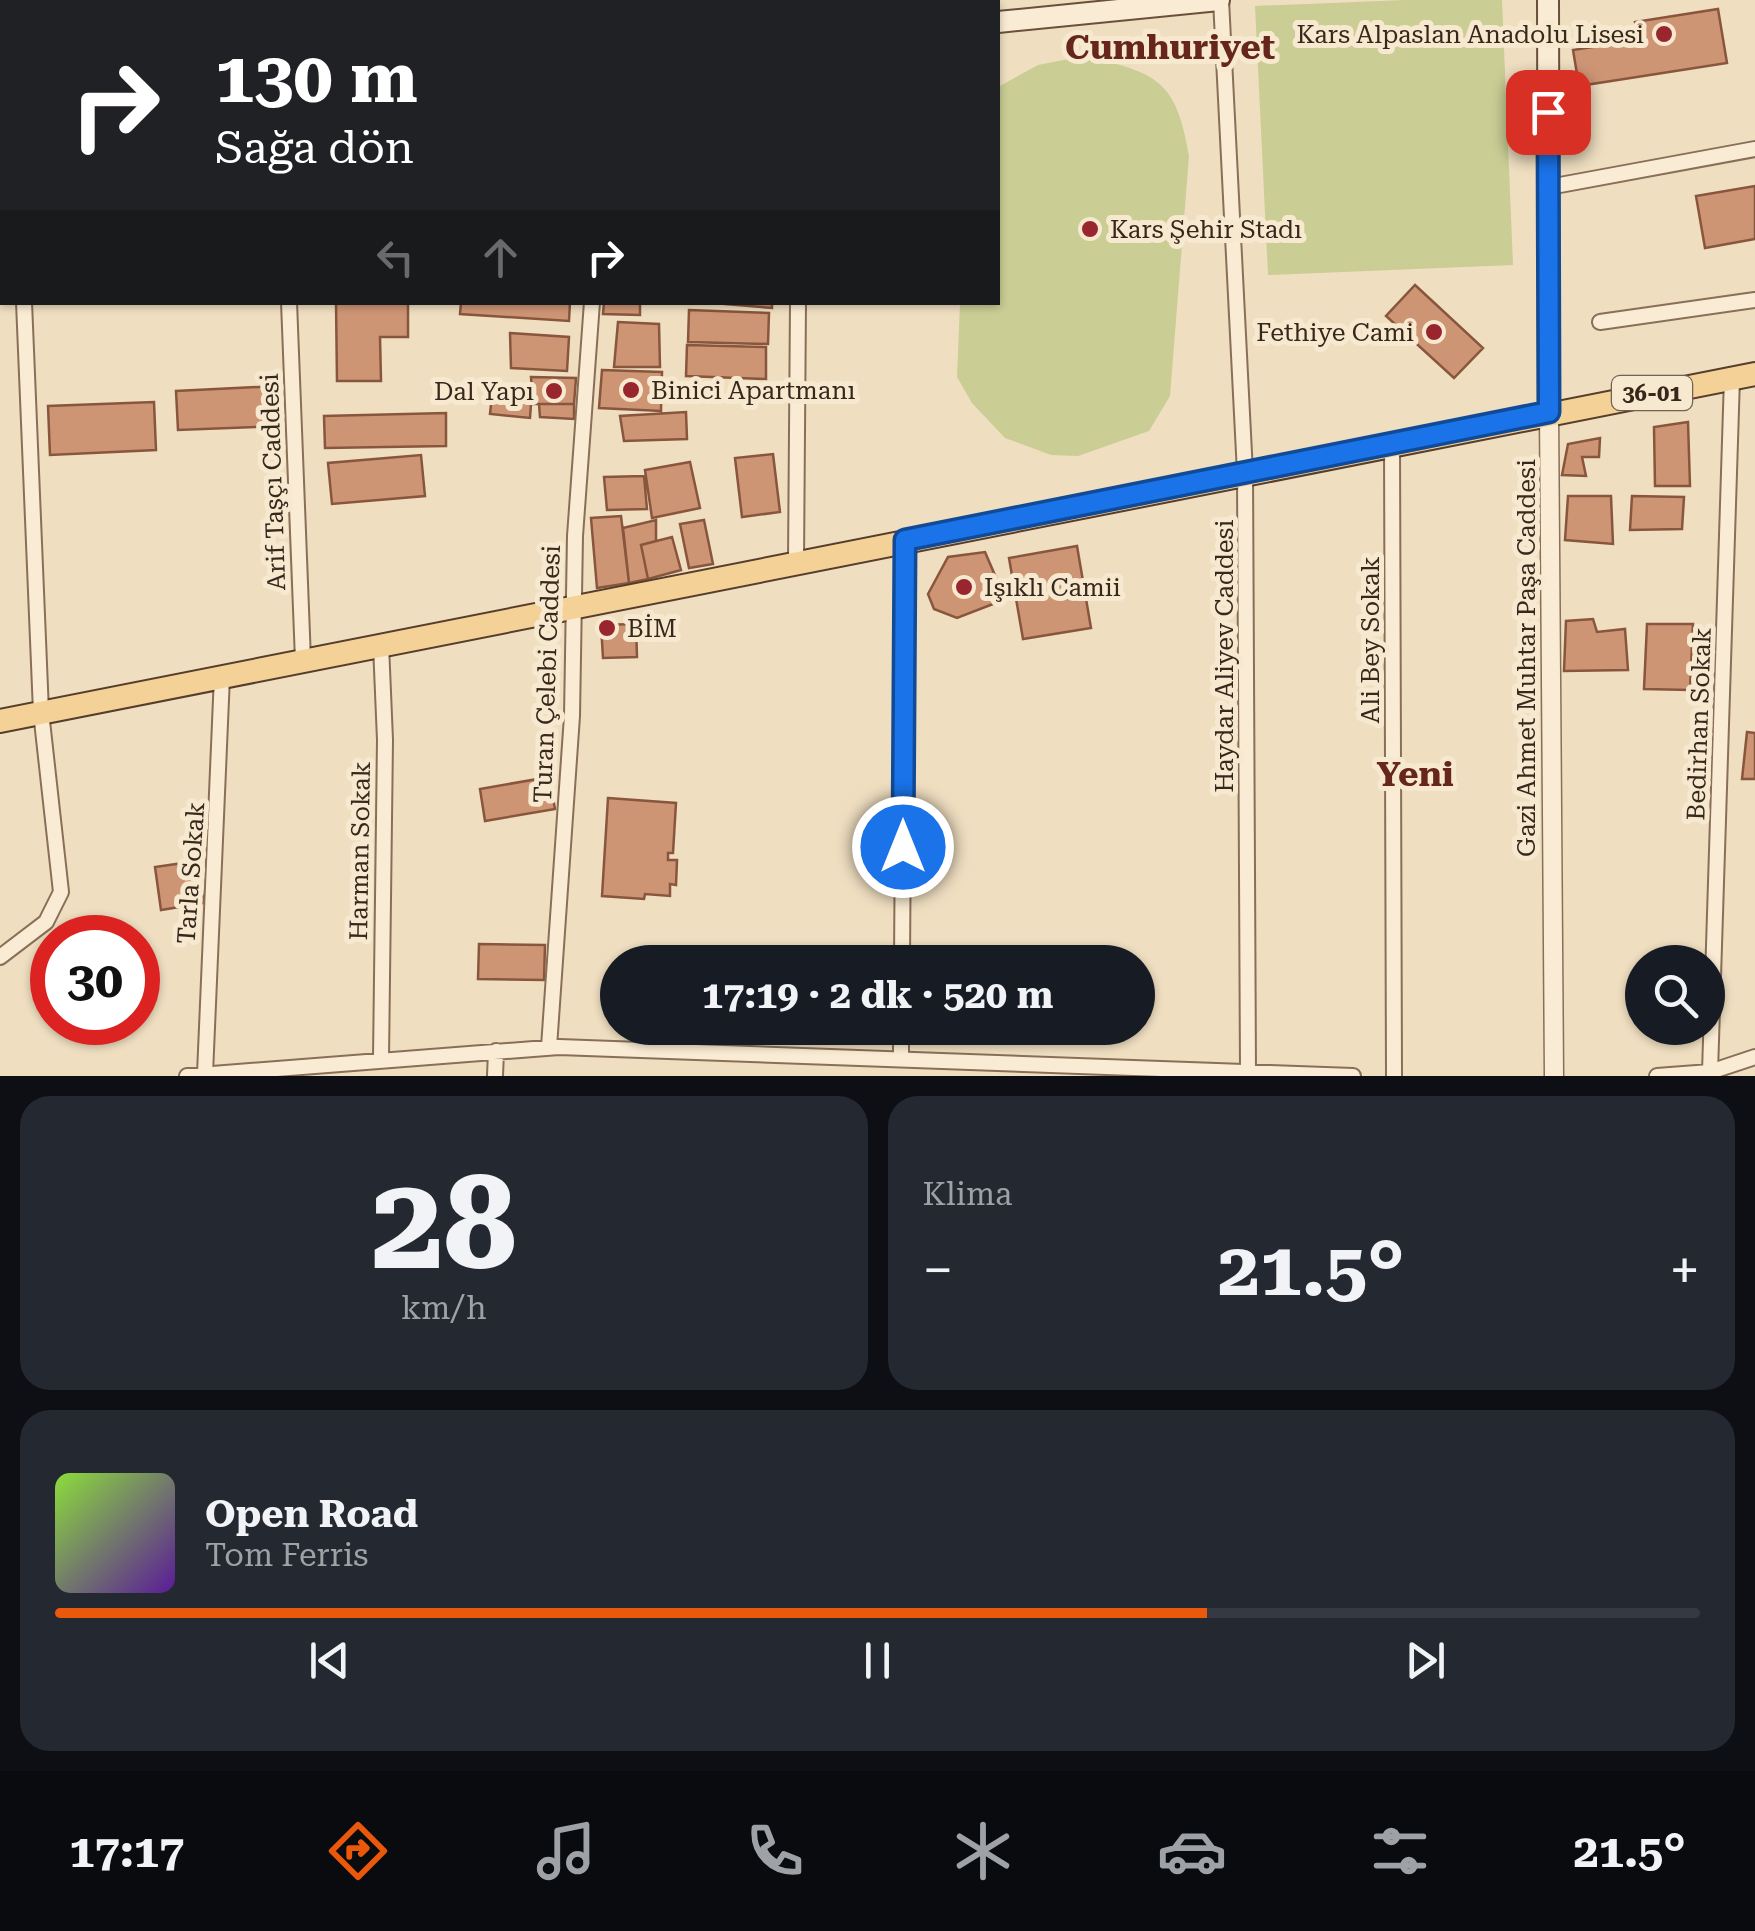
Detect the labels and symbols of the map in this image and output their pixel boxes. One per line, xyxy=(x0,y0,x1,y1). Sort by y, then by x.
place label: Kars Alpaslan Anadolu Lisesi xyxy=(1296,20,1644,49)
marker: Kars Alpaslan Anadolu Lisesi xyxy=(1653,23,1675,45)
district label: Cumhuriyet xyxy=(1065,27,1275,68)
pin xyxy=(1506,70,1591,155)
place label: Kars Şehir Stadı xyxy=(1110,215,1302,244)
marker: Kars Şehir Stadı xyxy=(1079,218,1101,240)
place label: Fethiye Cami xyxy=(1256,318,1414,347)
marker: Fethiye Cami xyxy=(1423,321,1445,343)
street label: Arif Taşçı Caddesi xyxy=(255,373,291,591)
place label: Binici Apartmanı xyxy=(651,376,856,405)
road number: 36-01 xyxy=(1612,376,1692,410)
place label: Dal Yapı xyxy=(434,377,534,406)
marker: Binici Apartmanı xyxy=(620,379,642,401)
marker: Dal Yapı xyxy=(543,380,565,402)
street label: Gazi Ahmet Muhtar Paşa Caddesi xyxy=(1512,459,1541,857)
street label: Haydar Aliyev Caddesi xyxy=(1210,520,1239,792)
street label: Turan Çelebi Caddesi xyxy=(528,545,566,803)
street label: Ali Bey Sokak xyxy=(1356,556,1385,723)
place label: Işıklı Camii xyxy=(984,573,1121,602)
marker: Işıklı Camii xyxy=(953,576,975,598)
place label: BİM xyxy=(627,614,677,643)
marker: BİM xyxy=(596,617,618,639)
street label: Bedirhan Sokak xyxy=(1681,627,1717,821)
district label: Yeni xyxy=(1376,754,1454,795)
street label: Harman Sokak xyxy=(344,761,376,941)
position arrow xyxy=(851,795,955,899)
street label: Tarla Sokak xyxy=(172,801,210,945)
speed limit sign: 30 xyxy=(30,915,160,1045)

